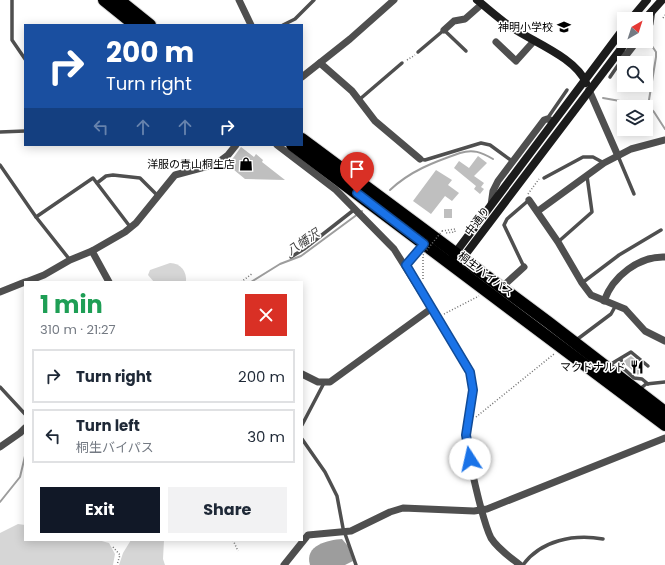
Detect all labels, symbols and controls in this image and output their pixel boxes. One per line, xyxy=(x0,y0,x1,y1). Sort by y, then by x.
north arrow xyxy=(617,12,653,48)
map controls xyxy=(617,12,653,136)
place label: 神明小学校 xyxy=(498,19,553,35)
school or university icon: 神明小学校 xyxy=(556,19,572,35)
text: 200 m xyxy=(106,33,194,72)
icon: right xyxy=(40,40,92,92)
button: search xyxy=(617,56,653,92)
text: Turn right xyxy=(106,71,192,96)
button: layers xyxy=(617,100,653,136)
icon: left xyxy=(90,116,112,138)
icon: ahead xyxy=(132,116,154,138)
icon: ahead xyxy=(174,116,196,138)
icon: right xyxy=(216,116,238,138)
pin xyxy=(340,152,374,193)
place label: 洋服の青山桐生店 xyxy=(147,156,235,172)
shop icon: 洋服の青山桐生店 xyxy=(238,156,254,172)
icon: arrive xyxy=(346,158,368,180)
street label: 中通り xyxy=(461,203,493,239)
water label: 八幡沢 xyxy=(283,223,324,259)
street label: 桐生バイパス xyxy=(455,248,517,300)
text: 1 min xyxy=(40,288,103,321)
button: close xyxy=(245,294,287,336)
text: 310 m · 21:27 xyxy=(40,320,116,339)
place label: マクドナルド xyxy=(560,359,626,375)
restaurant icon: マクドナルド xyxy=(629,359,645,375)
icon: right xyxy=(42,365,64,387)
text: Turn right xyxy=(76,366,152,387)
text: 200 m xyxy=(238,366,285,387)
text: Turn left xyxy=(76,415,140,436)
icon: left xyxy=(42,425,64,447)
text: 30 m xyxy=(247,426,285,447)
text: 桐生バイパス xyxy=(76,438,154,457)
position arrow xyxy=(449,438,491,480)
button: Exit xyxy=(40,487,160,533)
button: Share xyxy=(168,487,287,533)

